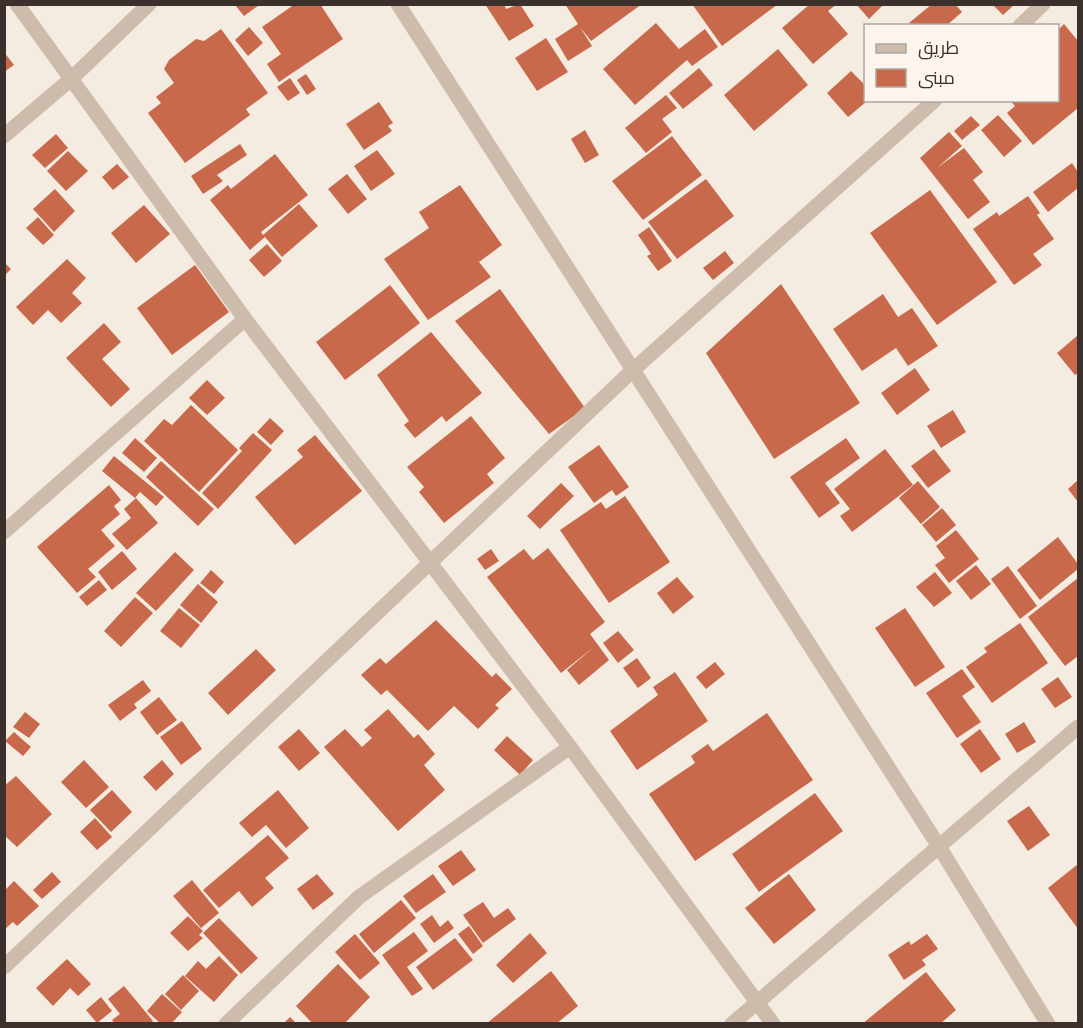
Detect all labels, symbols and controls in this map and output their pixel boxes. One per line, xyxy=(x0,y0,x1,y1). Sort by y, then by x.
legend xyxy=(864,24,1059,102)
text: طريق xyxy=(918,37,959,60)
text: مبنى xyxy=(918,67,955,89)

